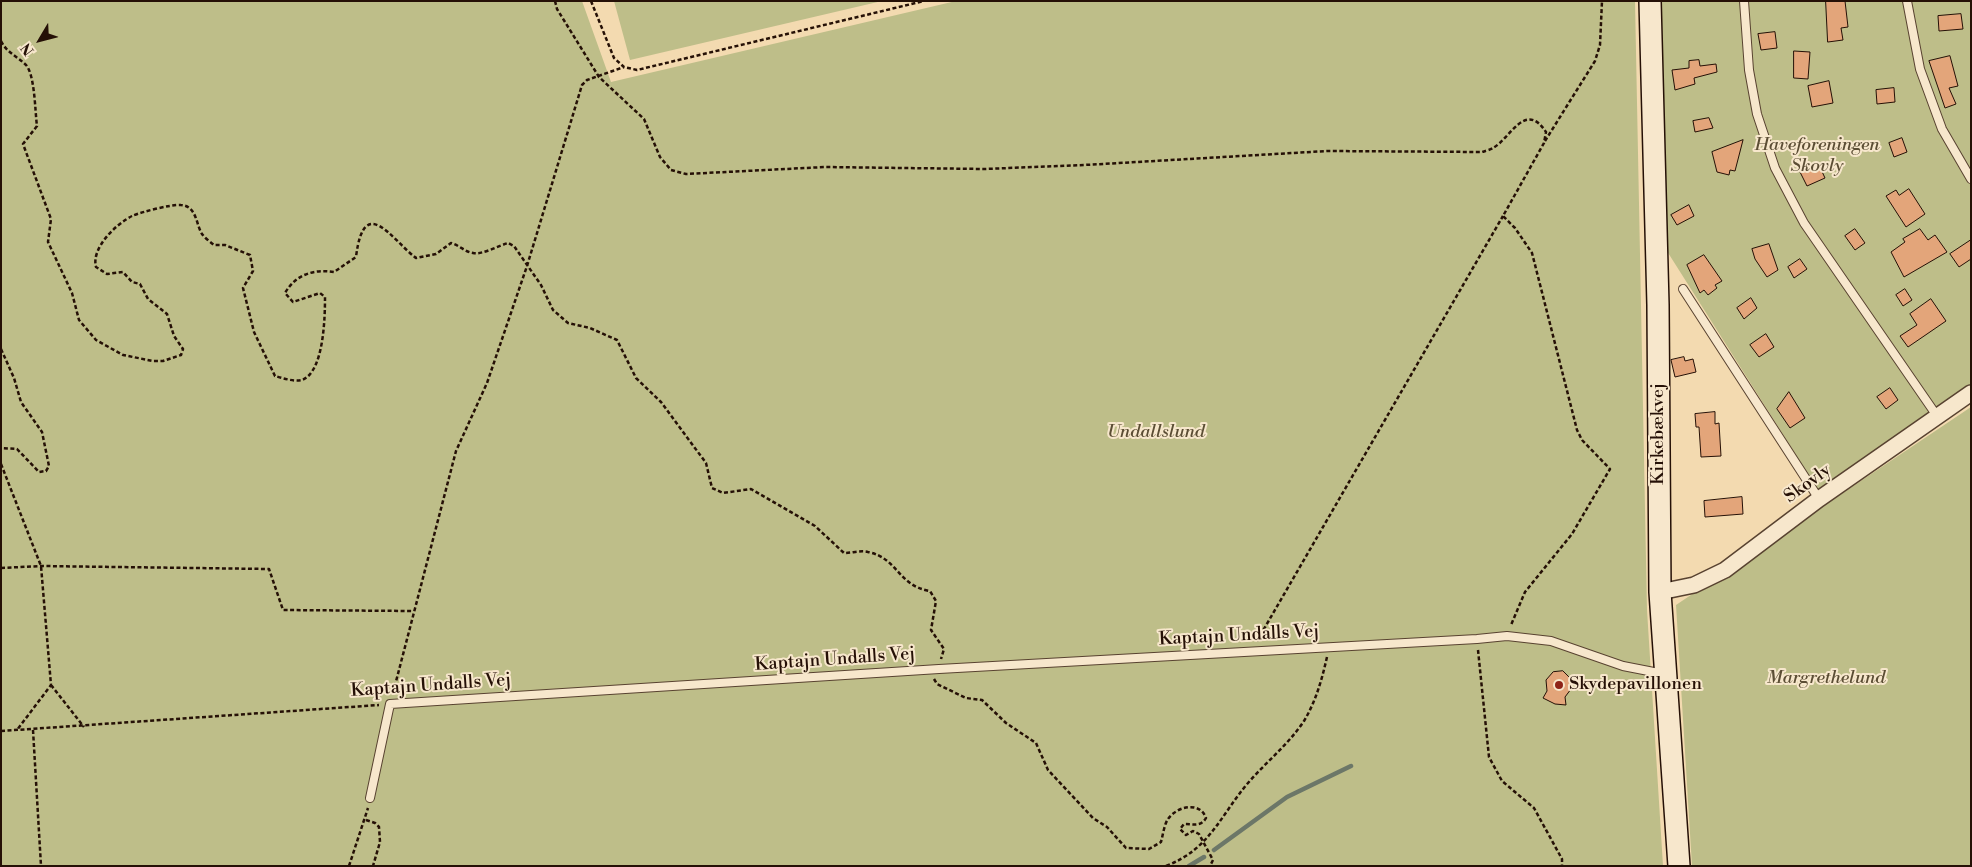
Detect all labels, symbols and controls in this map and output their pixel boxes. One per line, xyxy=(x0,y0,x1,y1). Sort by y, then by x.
north arrow xyxy=(15,15,65,65)
text: N xyxy=(18,39,39,59)
park label: Haveforeningen Skovly xyxy=(1755,135,1879,178)
street label: Kirkebækvej xyxy=(1648,383,1670,485)
park label: Undallslund xyxy=(1107,422,1205,444)
street label: Skovly xyxy=(1780,460,1836,508)
street label: Kaptajn Undalls Vej xyxy=(1158,621,1320,651)
street label: Kaptajn Undalls Vej xyxy=(754,644,916,676)
park label: Margrethelund xyxy=(1767,668,1885,690)
street label: Kaptajn Undalls Vej xyxy=(350,670,512,702)
place label: Skydepavillonen xyxy=(1569,674,1702,696)
marker: Skydepavillonen xyxy=(1553,679,1565,691)

